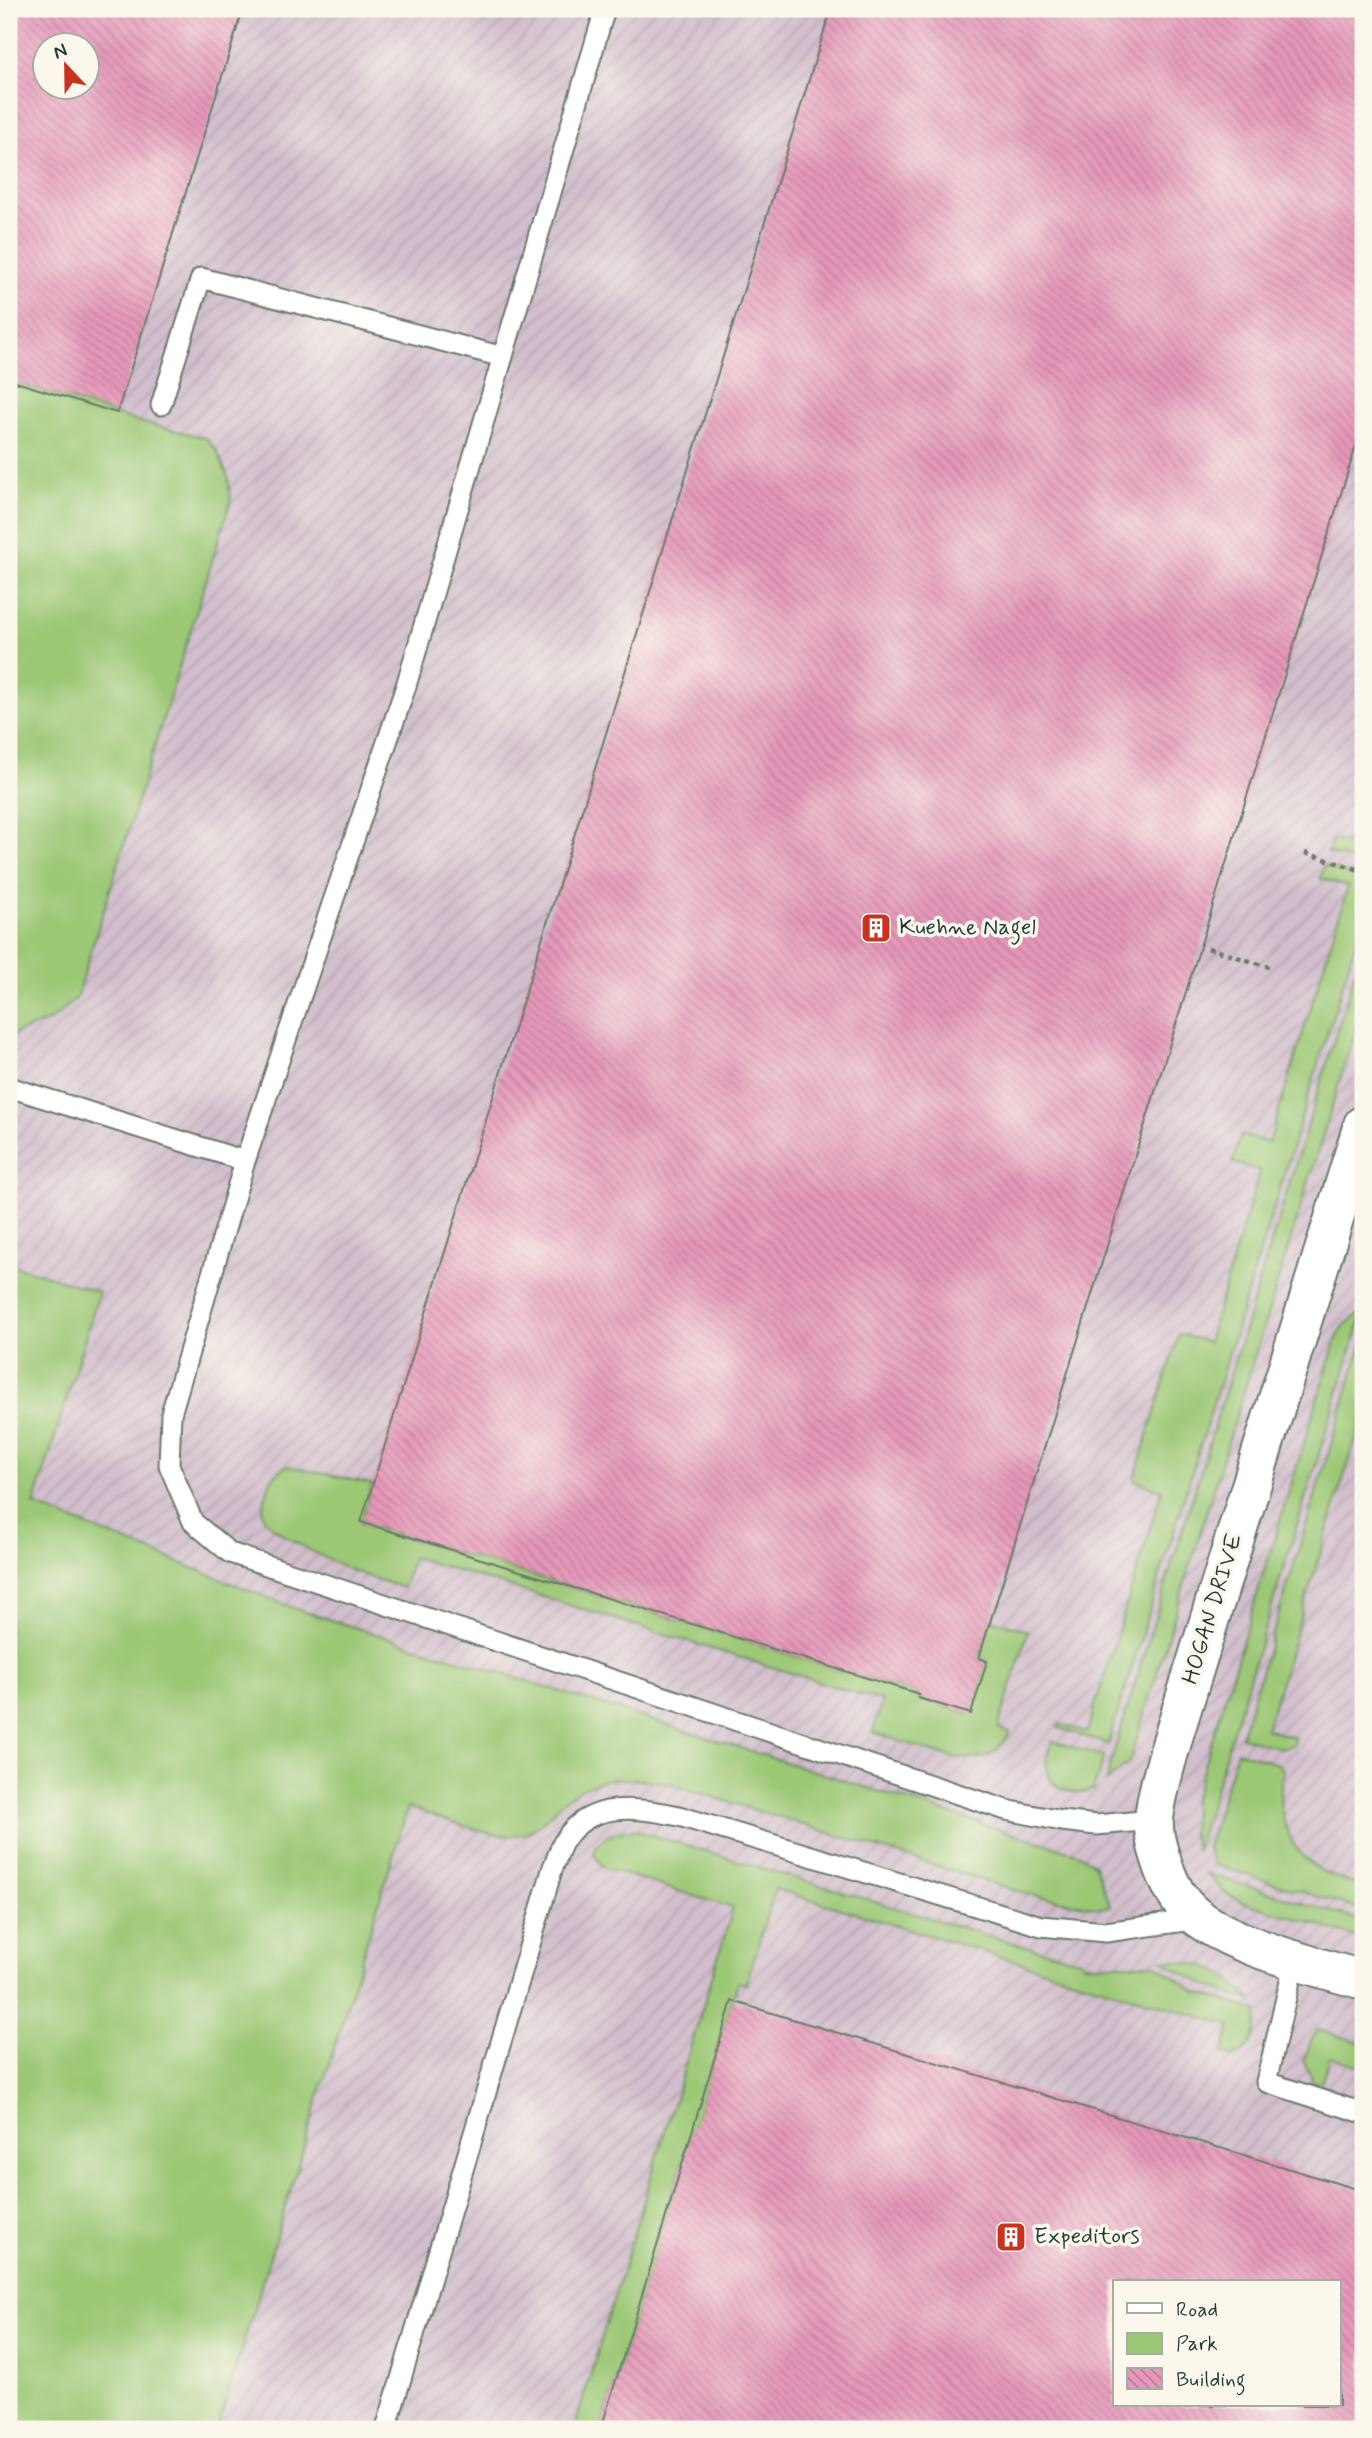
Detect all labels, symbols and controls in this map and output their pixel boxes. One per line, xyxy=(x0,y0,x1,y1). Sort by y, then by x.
north arrow xyxy=(32,32,102,102)
text: N xyxy=(50,38,71,66)
building icon: Kuehne Nagel xyxy=(859,911,893,945)
place label: Kuehne Nagel xyxy=(899,913,1036,945)
street label: HOGAN DRIVE xyxy=(1176,1530,1250,1688)
building icon: Expeditors xyxy=(994,2220,1028,2254)
place label: Expeditors xyxy=(1034,2222,1140,2252)
legend xyxy=(1113,2280,1340,2406)
text: Road xyxy=(1176,2296,1218,2324)
text: Park xyxy=(1176,2330,1218,2358)
text: Building xyxy=(1176,2366,1246,2396)

